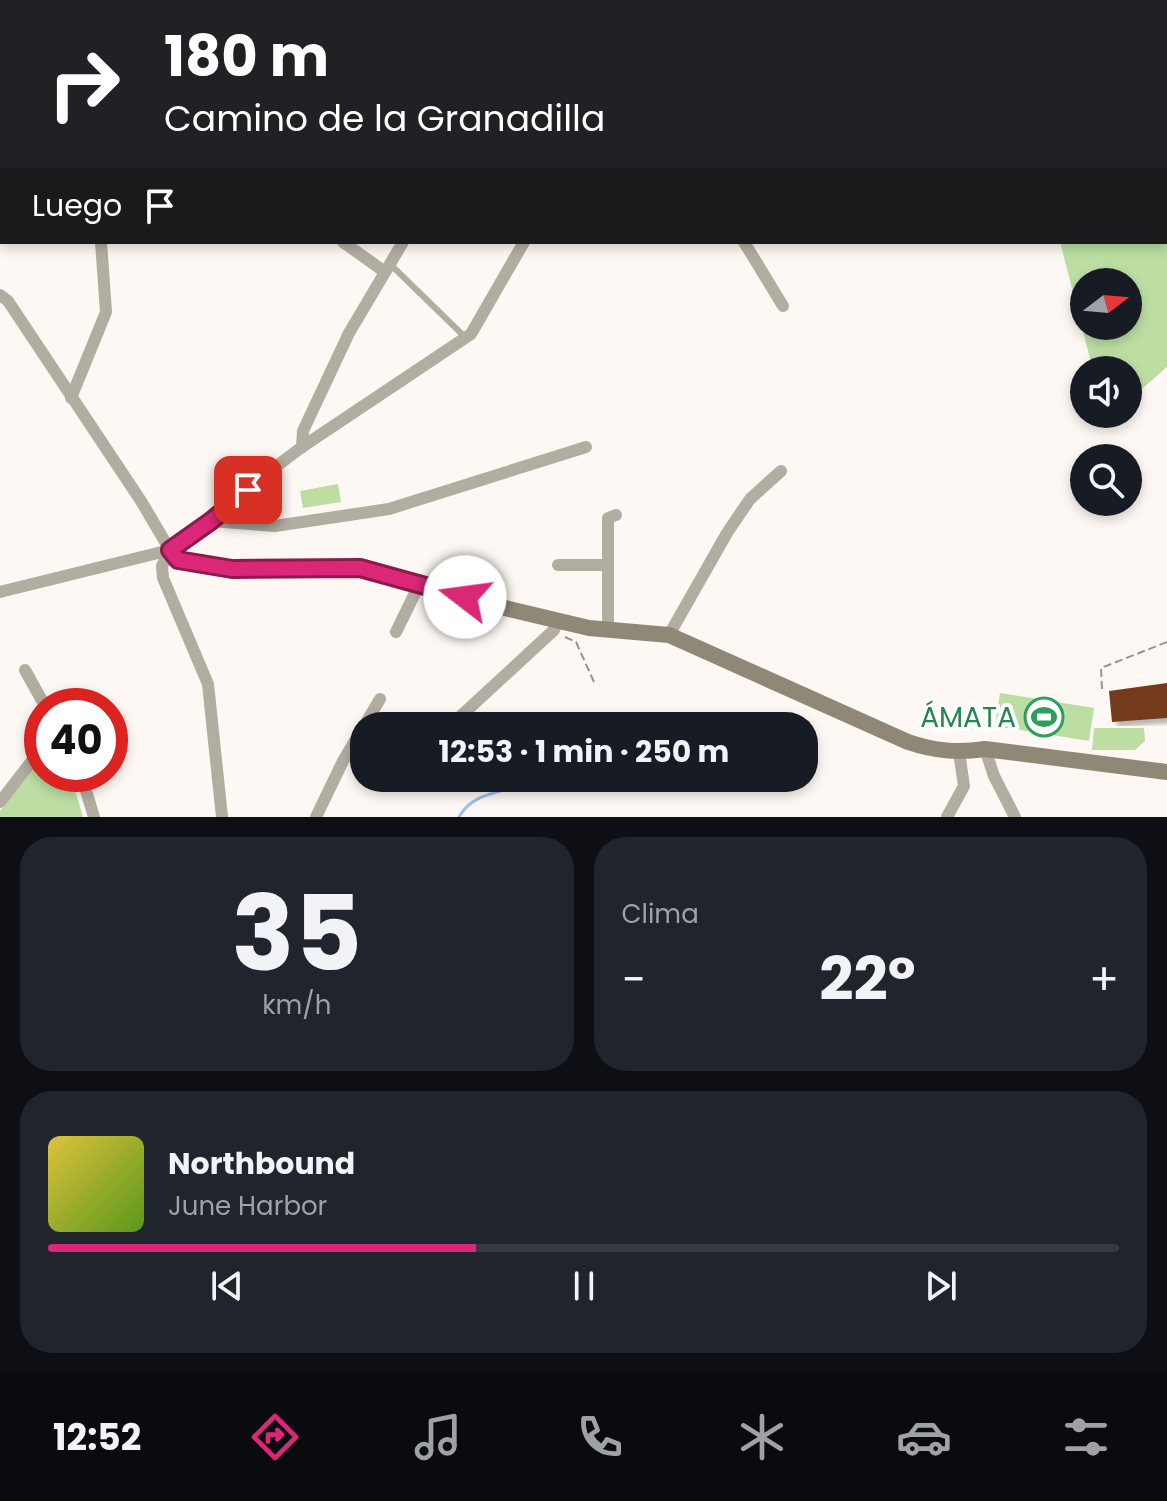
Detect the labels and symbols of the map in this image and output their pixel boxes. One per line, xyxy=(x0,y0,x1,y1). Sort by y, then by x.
north arrow xyxy=(1070,268,1142,340)
pin xyxy=(214,456,282,524)
position arrow xyxy=(423,555,507,639)
speed limit sign: 40 xyxy=(24,688,128,792)
sports icon: ÁMATA xyxy=(1023,696,1065,738)
place label: ÁMATA xyxy=(920,698,1016,737)

